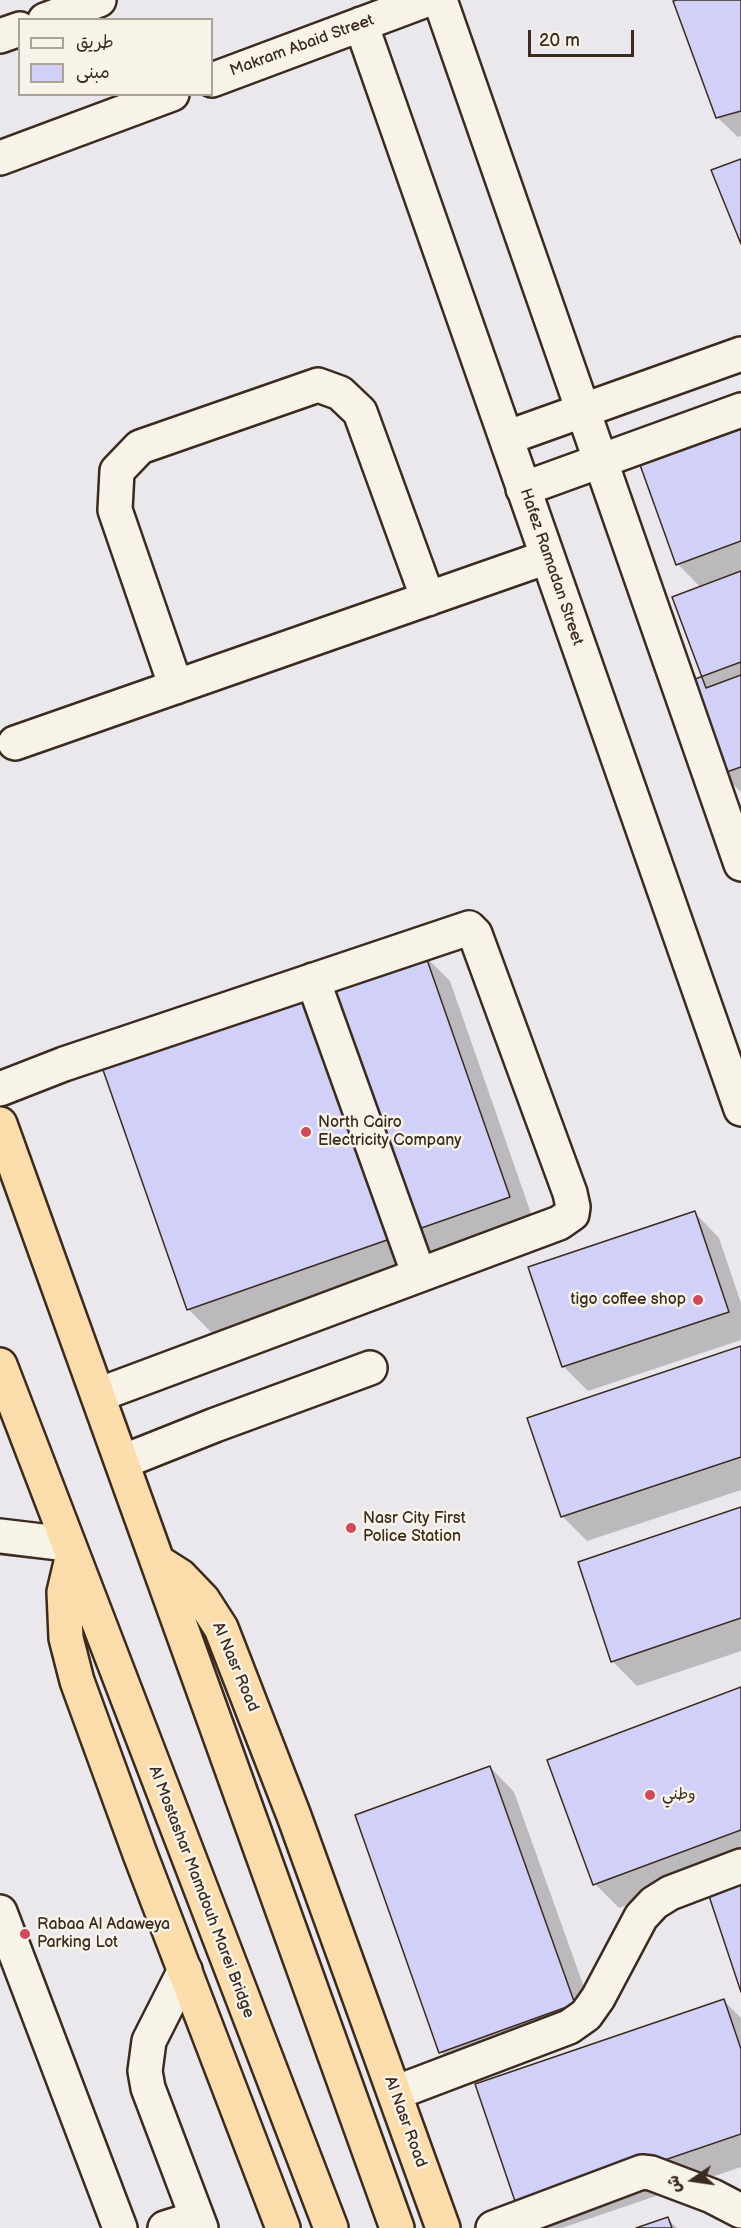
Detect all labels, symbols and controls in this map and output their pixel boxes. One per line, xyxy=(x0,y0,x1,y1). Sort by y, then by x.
street label: Makram Abaid Street xyxy=(227,11,377,81)
legend xyxy=(18,18,213,96)
scale bar xyxy=(531,18,638,56)
text: 20 m xyxy=(539,30,580,51)
text: طريق xyxy=(76,32,114,53)
text: مبنى xyxy=(76,62,110,83)
street label: Hafez Ramadan Street xyxy=(515,486,587,648)
place label: North Cairo Electricity Company xyxy=(318,1113,461,1151)
marker: North Cairo Electricity Company xyxy=(299,1125,313,1139)
place label: tigo coffee shop xyxy=(571,1290,686,1310)
marker: tigo coffee shop xyxy=(691,1293,705,1307)
place label: Nasr City First Police Station xyxy=(363,1509,466,1547)
marker: Nasr City First Police Station xyxy=(344,1521,358,1535)
street label: Al Nasr Road xyxy=(208,1619,262,1715)
street label: Al Mostashar Mamdouh Marei Bridge xyxy=(144,1763,258,2021)
place label: وطني xyxy=(662,1785,696,1805)
marker: وطني xyxy=(643,1788,657,1802)
place label: Rabaa Al Adaweya Parking Lot xyxy=(37,1915,170,1953)
marker: Rabaa Al Adaweya Parking Lot xyxy=(18,1927,32,1941)
street label: Al Nasr Road xyxy=(380,2074,430,2170)
north arrow xyxy=(663,2150,723,2210)
text: ش xyxy=(664,2173,686,2195)

